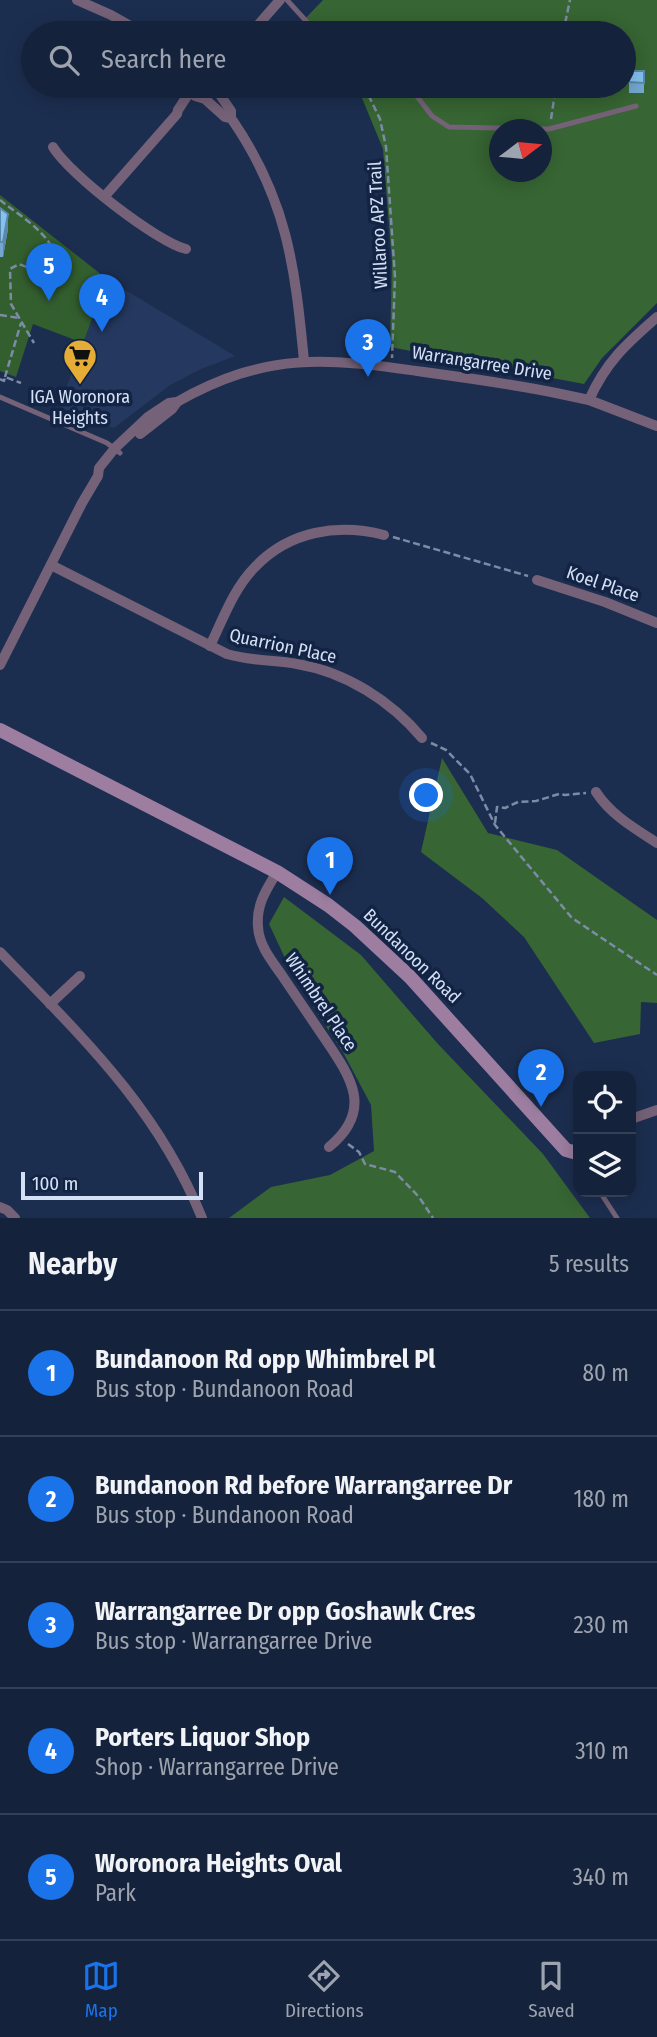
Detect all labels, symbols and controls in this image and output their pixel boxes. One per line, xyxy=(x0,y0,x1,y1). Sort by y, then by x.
search box xyxy=(21,21,636,98)
icon: search xyxy=(45,41,83,79)
text: Search here xyxy=(101,44,226,75)
north arrow xyxy=(489,119,552,182)
street label: Willaroo APZ Trail xyxy=(364,160,392,289)
pin: 5 xyxy=(26,243,72,301)
pin: 4 xyxy=(79,274,125,332)
pin: 3 xyxy=(345,319,391,377)
supermarket icon: IGA Woronora Heights xyxy=(61,337,99,386)
street label: Warrangarree Drive xyxy=(411,341,554,385)
place label: IGA Woronora Heights xyxy=(30,386,130,429)
street label: Koel Place xyxy=(564,561,642,607)
street label: Quarrion Place xyxy=(228,624,339,668)
your location xyxy=(409,778,443,812)
pin: 1 xyxy=(307,837,353,895)
street label: Bundanoon Road xyxy=(359,904,465,1008)
street label: Whimbrel Place xyxy=(280,949,362,1055)
pin: 2 xyxy=(518,1049,564,1107)
map controls xyxy=(573,1071,636,1197)
button: locate xyxy=(573,1071,636,1134)
button: layers xyxy=(573,1134,636,1197)
scale bar xyxy=(21,1169,203,1201)
text: 100 m xyxy=(32,1172,78,1195)
text: Nearby xyxy=(28,1246,117,1282)
text: 5 results xyxy=(549,1250,629,1278)
text: Bundanoon Rd opp Whimbrel Pl xyxy=(95,1344,435,1375)
text: 1 xyxy=(46,1359,56,1387)
text: 80 m xyxy=(582,1359,629,1387)
text: Bus stop · Bundanoon Road xyxy=(95,1375,354,1403)
text: Bundanoon Rd before Warrangarree Dr xyxy=(95,1470,512,1501)
text: 2 xyxy=(46,1485,56,1513)
text: 180 m xyxy=(573,1485,629,1513)
text: Bus stop · Bundanoon Road xyxy=(95,1501,354,1529)
text: Warrangarree Dr opp Goshawk Cres xyxy=(95,1596,475,1627)
text: 3 xyxy=(46,1611,56,1639)
text: 230 m xyxy=(573,1611,629,1639)
text: Bus stop · Warrangarree Drive xyxy=(95,1627,372,1655)
text: Porters Liquor Shop xyxy=(95,1722,310,1753)
text: 4 xyxy=(45,1737,57,1765)
text: 310 m xyxy=(575,1737,629,1765)
text: Shop · Warrangarree Drive xyxy=(95,1753,339,1781)
text: Woronora Heights Oval xyxy=(95,1848,342,1879)
text: 5 xyxy=(45,1863,57,1891)
text: 340 m xyxy=(573,1863,629,1891)
text: Park xyxy=(95,1879,136,1907)
tab: Map xyxy=(82,1957,120,2022)
tab: Directions xyxy=(285,1957,364,2022)
tab: Saved xyxy=(528,1957,575,2022)

